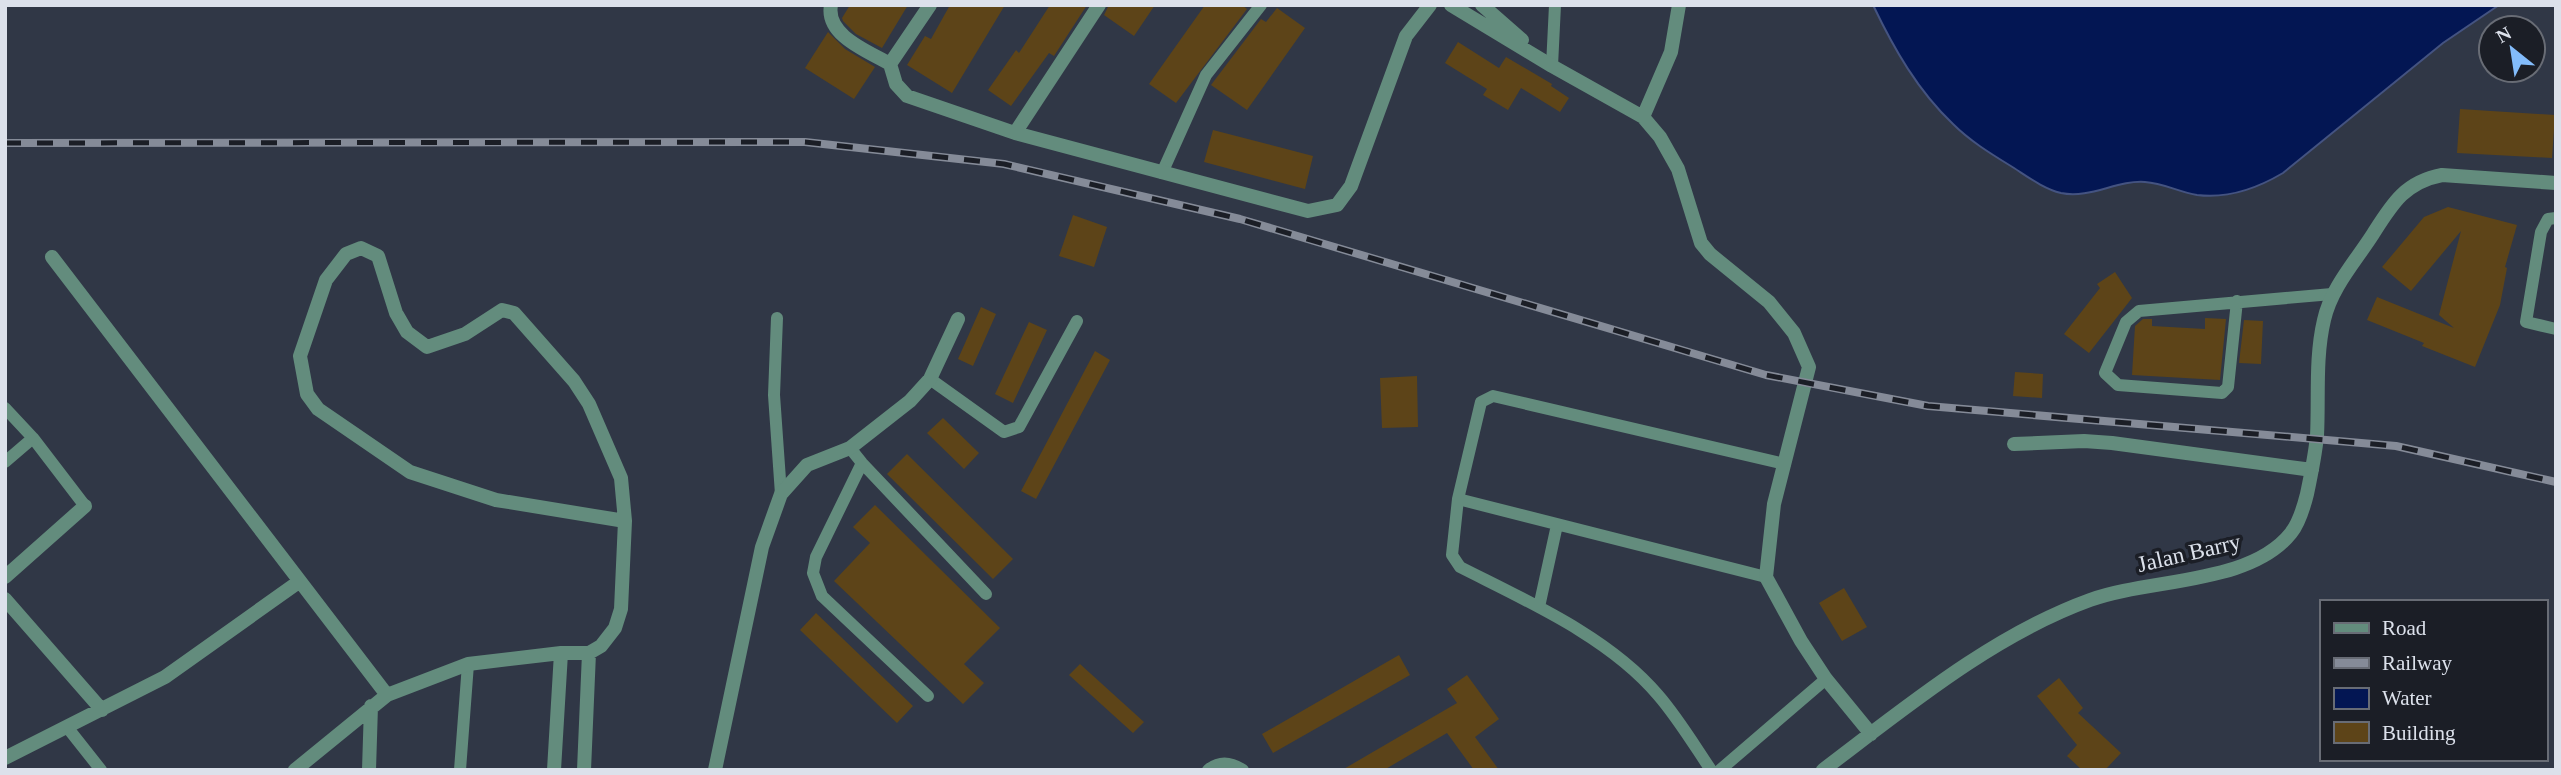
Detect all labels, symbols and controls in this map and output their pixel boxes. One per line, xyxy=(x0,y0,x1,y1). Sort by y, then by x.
north arrow xyxy=(2477,14,2547,84)
text: N xyxy=(2493,22,2515,47)
street label: Jalan Barry xyxy=(2135,529,2244,577)
legend xyxy=(2320,600,2547,761)
text: Road xyxy=(2382,616,2427,640)
text: Railway xyxy=(2382,651,2452,675)
text: Water xyxy=(2382,686,2432,710)
text: Building xyxy=(2382,721,2456,745)

